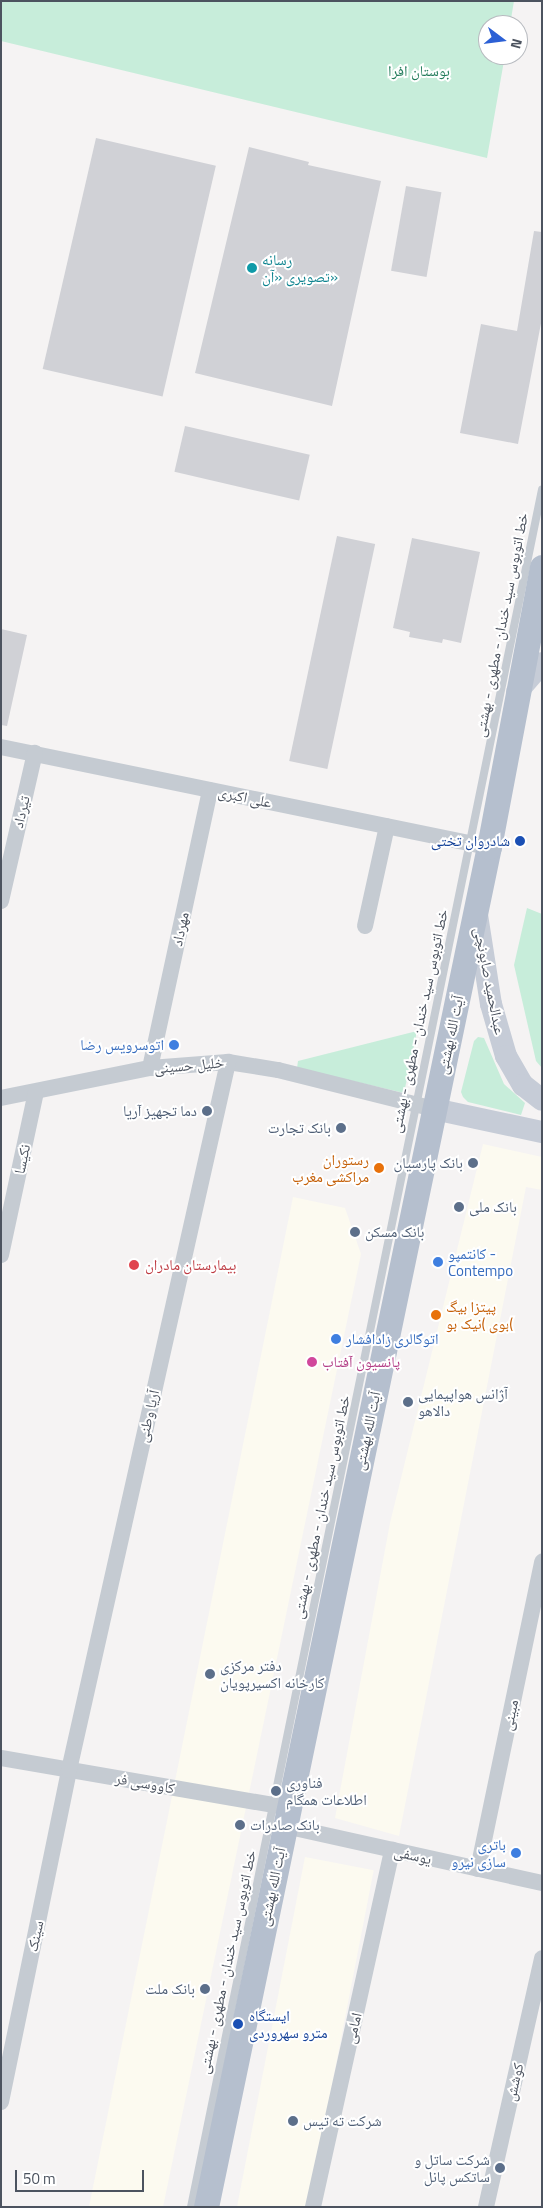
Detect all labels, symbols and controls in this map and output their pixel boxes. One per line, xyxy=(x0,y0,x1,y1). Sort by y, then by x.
north arrow xyxy=(478,15,528,65)
text: N xyxy=(506,36,528,51)
park label: بوستان افرا xyxy=(388,62,450,80)
place label: رسانه تصویری «آن» xyxy=(262,250,338,285)
marker: رسانه تصویری «آن» xyxy=(246,262,258,274)
street label: خط اتوبوس سید خندان - مطهری - بهشتی xyxy=(470,511,532,739)
street label: علی‌ اکبری xyxy=(217,783,273,811)
street label: تیرداد xyxy=(9,794,33,830)
place label: شادروان تختی xyxy=(431,832,510,850)
marker: شادروان تختی xyxy=(514,835,526,847)
street label: خط اتوبوس سید خندان - مطهری - بهشتی xyxy=(386,908,452,1134)
street label: مهرداد xyxy=(168,910,192,948)
street label: عبدالحمید صابونچی xyxy=(471,926,509,1036)
street label: آیت الله بهشتی xyxy=(433,994,467,1076)
place label: اتوسرویس رضا xyxy=(80,1036,164,1054)
marker: اتوسرویس رضا xyxy=(168,1039,180,1051)
street label: خلیل حسینی xyxy=(153,1053,225,1077)
place label: دما تجهیز آریا xyxy=(123,1102,197,1120)
marker: دما تجهیز آریا xyxy=(201,1105,213,1117)
place label: بانک تجارت xyxy=(268,1119,331,1137)
marker: بانک تجارت xyxy=(335,1122,347,1134)
street label: نکیسا xyxy=(10,1142,34,1176)
place label: رستوران مراکشی مغرب xyxy=(292,1150,369,1185)
place label: بانک پارسیان xyxy=(393,1154,463,1172)
marker: بانک پارسیان xyxy=(467,1157,479,1169)
marker: رستوران مراکشی مغرب xyxy=(373,1162,385,1174)
place label: بانک ملی xyxy=(469,1198,517,1216)
marker: بانک ملی xyxy=(453,1201,465,1213)
place label: بانک مسکن xyxy=(365,1223,424,1241)
marker: بانک مسکن xyxy=(349,1226,361,1238)
place label: کانتمپو - Contempo xyxy=(448,1244,513,1279)
place label: بیمارستان مادران xyxy=(145,1256,236,1274)
marker: کانتمپو - Contempo xyxy=(432,1256,444,1268)
marker: بیمارستان مادران xyxy=(127,1258,141,1272)
place label: پیتزا بیگ بوی )نیک بو( xyxy=(446,1297,513,1332)
marker: پیتزا بیگ بوی )نیک بو( xyxy=(430,1309,442,1321)
place label: اتوگالری زادافشار xyxy=(346,1330,439,1348)
marker: اتوگالری زادافشار xyxy=(330,1333,342,1345)
place label: پانسیون آفتاب xyxy=(322,1353,400,1371)
marker: پانسیون آفتاب xyxy=(306,1356,318,1368)
place label: آژانس هواپیمایی دالاهو xyxy=(418,1384,508,1419)
street label: آریا وطنی xyxy=(133,1388,163,1444)
street label: آیت الله بهشتی xyxy=(350,1390,384,1472)
street label: خط اتوبوس سید خندان - مطهری - بهشتی xyxy=(288,1394,354,1620)
marker: آژانس هواپیمایی دالاهو xyxy=(402,1396,414,1408)
place label: دفتر مرکزی کارخانه اکسیرپویان xyxy=(220,1656,324,1691)
marker: دفتر مرکزی کارخانه اکسیرپویان xyxy=(204,1668,216,1680)
street label: مبینی xyxy=(498,1698,522,1732)
street label: کاووسی فر xyxy=(114,1769,176,1797)
place label: فناوری اطلاعات همگام xyxy=(286,1773,367,1808)
marker: فناوری اطلاعات همگام xyxy=(270,1785,282,1797)
place label: بانک صادرات xyxy=(250,1816,320,1834)
marker: بانک صادرات xyxy=(234,1819,246,1831)
place label: باتری سازی نیرو xyxy=(451,1835,506,1870)
street label: یوسفی xyxy=(392,1842,434,1868)
street label: آیت الله بهشتی xyxy=(255,1846,289,1928)
marker: باتری سازی نیرو xyxy=(510,1847,522,1859)
street label: خط اتوبوس سید خندان - مطهری - بهشتی xyxy=(194,1849,260,2075)
street label: سینک xyxy=(23,1919,47,1953)
place label: بانک ملت xyxy=(145,1980,195,1998)
marker: بانک ملت xyxy=(199,1983,211,1995)
place label: ایستگاه مترو سهروردی xyxy=(249,2006,328,2041)
street label: امامی xyxy=(341,2011,365,2045)
marker: ایستگاه مترو سهروردی xyxy=(231,2017,245,2031)
street label: کوشش xyxy=(501,2061,527,2103)
place label: شرکت ته تیس xyxy=(303,2112,382,2130)
marker: شرکت ته تیس xyxy=(287,2115,299,2127)
place label: شرکت ساتل و ساتکس پانل xyxy=(414,2150,490,2185)
scale bar xyxy=(18,2160,146,2192)
marker: شرکت ساتل و ساتکس پانل xyxy=(494,2162,506,2174)
text: 50 m xyxy=(23,2167,56,2190)

